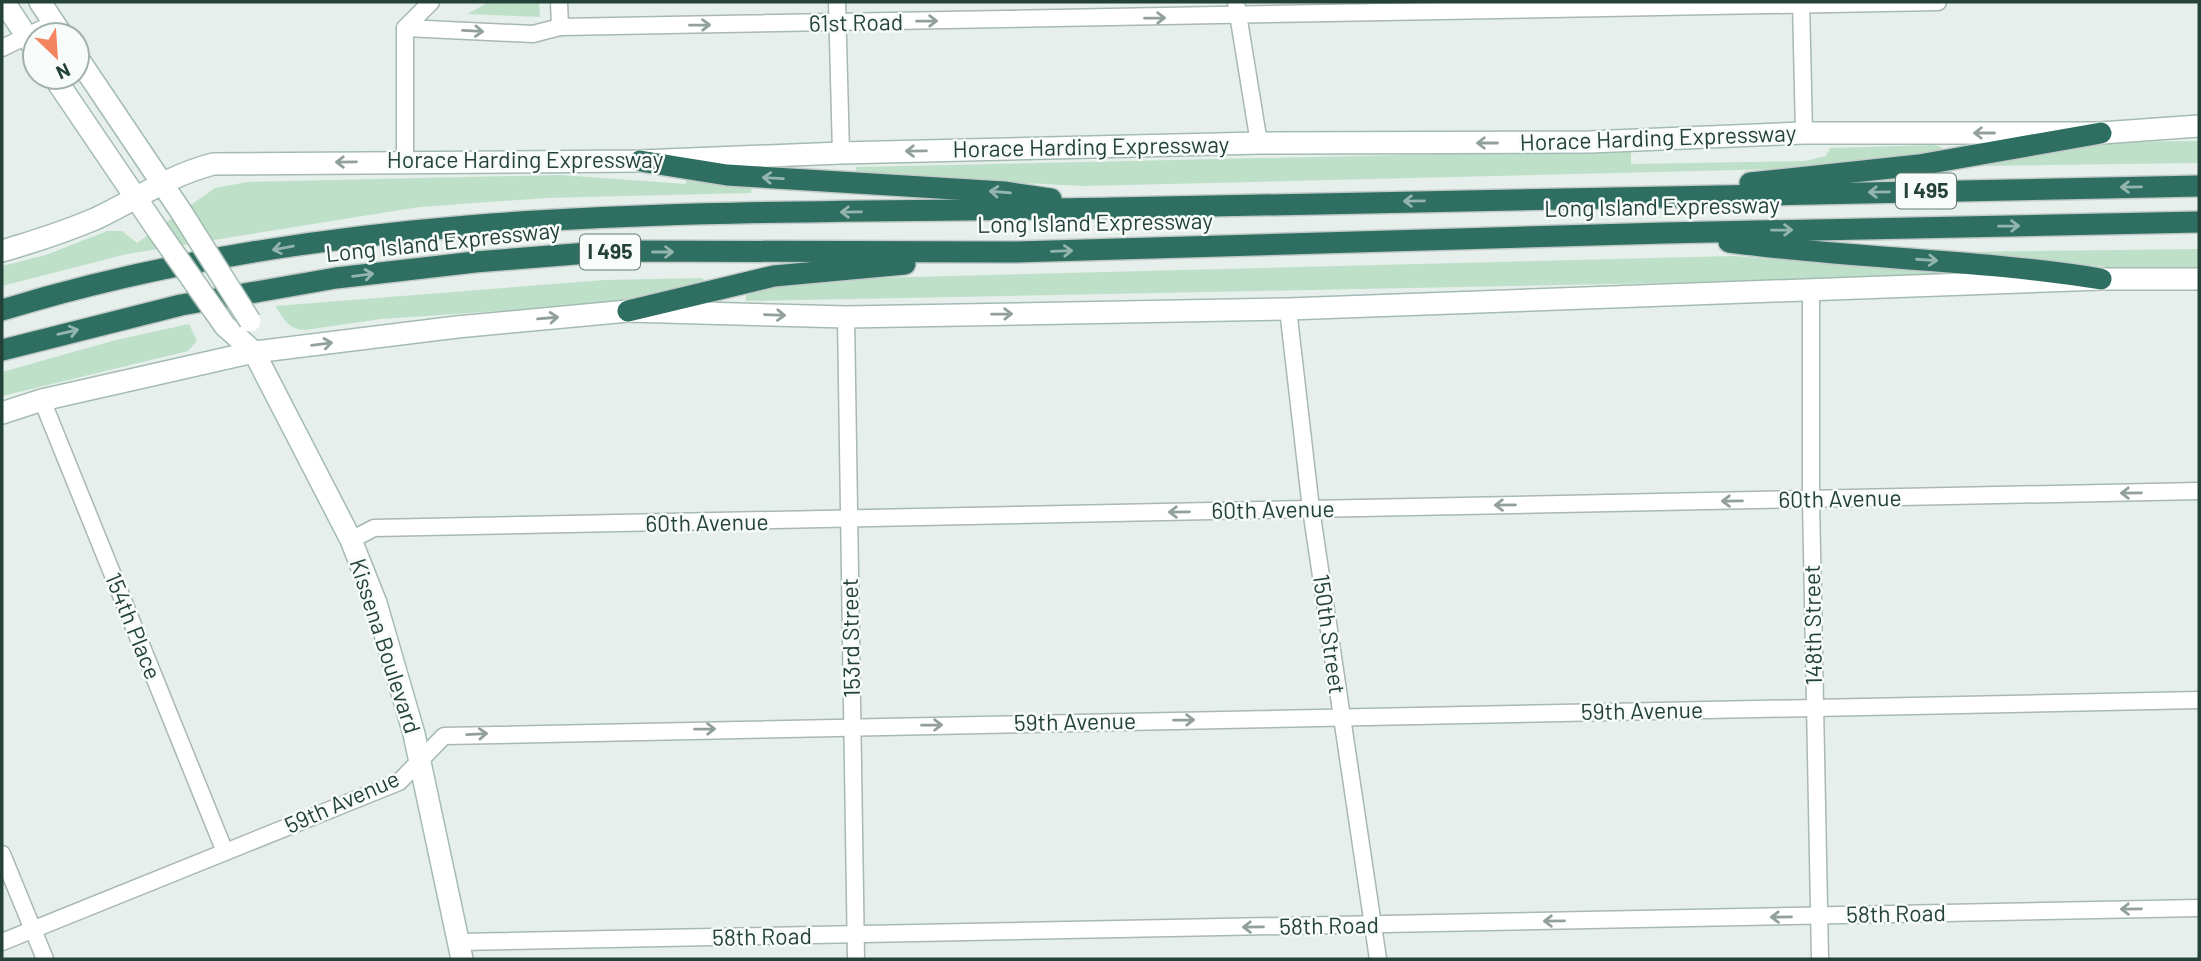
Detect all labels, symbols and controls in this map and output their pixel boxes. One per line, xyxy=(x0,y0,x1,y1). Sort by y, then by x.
street label: 61st Road xyxy=(809,7,903,37)
one-way arrow xyxy=(1143,11,1166,24)
one-way arrow xyxy=(916,15,939,28)
one-way arrow xyxy=(688,18,711,32)
north arrow xyxy=(21,21,91,91)
one-way arrow xyxy=(461,25,484,38)
text: N xyxy=(53,59,74,85)
street label: Horace Harding Expressway xyxy=(1519,118,1797,156)
one-way arrow xyxy=(1972,126,1995,140)
street label: Horace Harding Expressway xyxy=(952,130,1230,162)
one-way arrow xyxy=(1476,136,1499,150)
one-way arrow xyxy=(905,144,928,158)
street label: Horace Harding Expressway xyxy=(387,145,664,173)
one-way arrow xyxy=(335,155,358,169)
one-way arrow xyxy=(762,171,784,184)
road number: I 495 xyxy=(1896,174,1956,208)
one-way arrow xyxy=(2120,180,2143,194)
one-way arrow xyxy=(989,185,1011,198)
one-way arrow xyxy=(1868,185,1891,198)
street label: Long Island Expressway xyxy=(1544,190,1781,222)
one-way arrow xyxy=(1403,195,1426,208)
one-way arrow xyxy=(840,205,863,219)
street label: Long Island Expressway xyxy=(977,206,1214,238)
street label: Long Island Expressway xyxy=(324,215,562,267)
one-way arrow xyxy=(1997,219,2020,233)
one-way arrow xyxy=(1770,224,1793,237)
road number: I 495 xyxy=(580,234,640,270)
one-way arrow xyxy=(272,242,295,255)
one-way arrow xyxy=(1050,244,1073,257)
one-way arrow xyxy=(651,245,674,259)
one-way arrow xyxy=(1915,254,1938,267)
one-way arrow xyxy=(351,268,374,281)
one-way arrow xyxy=(991,307,1014,321)
one-way arrow xyxy=(763,308,786,322)
one-way arrow xyxy=(536,311,559,324)
one-way arrow xyxy=(56,325,78,338)
one-way arrow xyxy=(310,337,333,350)
street label: 60th Avenue xyxy=(1778,483,1902,513)
one-way arrow xyxy=(2120,486,2143,499)
street label: 60th Avenue xyxy=(1211,494,1335,524)
one-way arrow xyxy=(1721,494,1744,508)
one-way arrow xyxy=(1493,498,1516,512)
one-way arrow xyxy=(1168,505,1191,519)
street label: 60th Avenue xyxy=(645,507,769,537)
street label: Kissena Boulevard xyxy=(344,555,427,737)
street label: 148th Street xyxy=(1797,564,1827,686)
street label: 154th Place xyxy=(100,568,168,683)
street label: 150th Street xyxy=(1308,572,1352,696)
street label: 153rd Street xyxy=(835,578,865,698)
street label: 59th Avenue xyxy=(1581,695,1703,725)
street label: 59th Avenue xyxy=(1014,706,1136,736)
one-way arrow xyxy=(1172,713,1195,727)
one-way arrow xyxy=(920,718,943,732)
one-way arrow xyxy=(693,722,716,736)
one-way arrow xyxy=(465,727,488,740)
street label: 59th Avenue xyxy=(280,763,403,839)
street label: 58th Road xyxy=(1846,898,1946,928)
one-way arrow xyxy=(2120,903,2143,916)
street label: 58th Road xyxy=(1279,910,1379,940)
one-way arrow xyxy=(1770,910,1793,923)
one-way arrow xyxy=(1542,914,1565,928)
one-way arrow xyxy=(1241,920,1264,934)
street label: 58th Road xyxy=(712,921,812,951)

